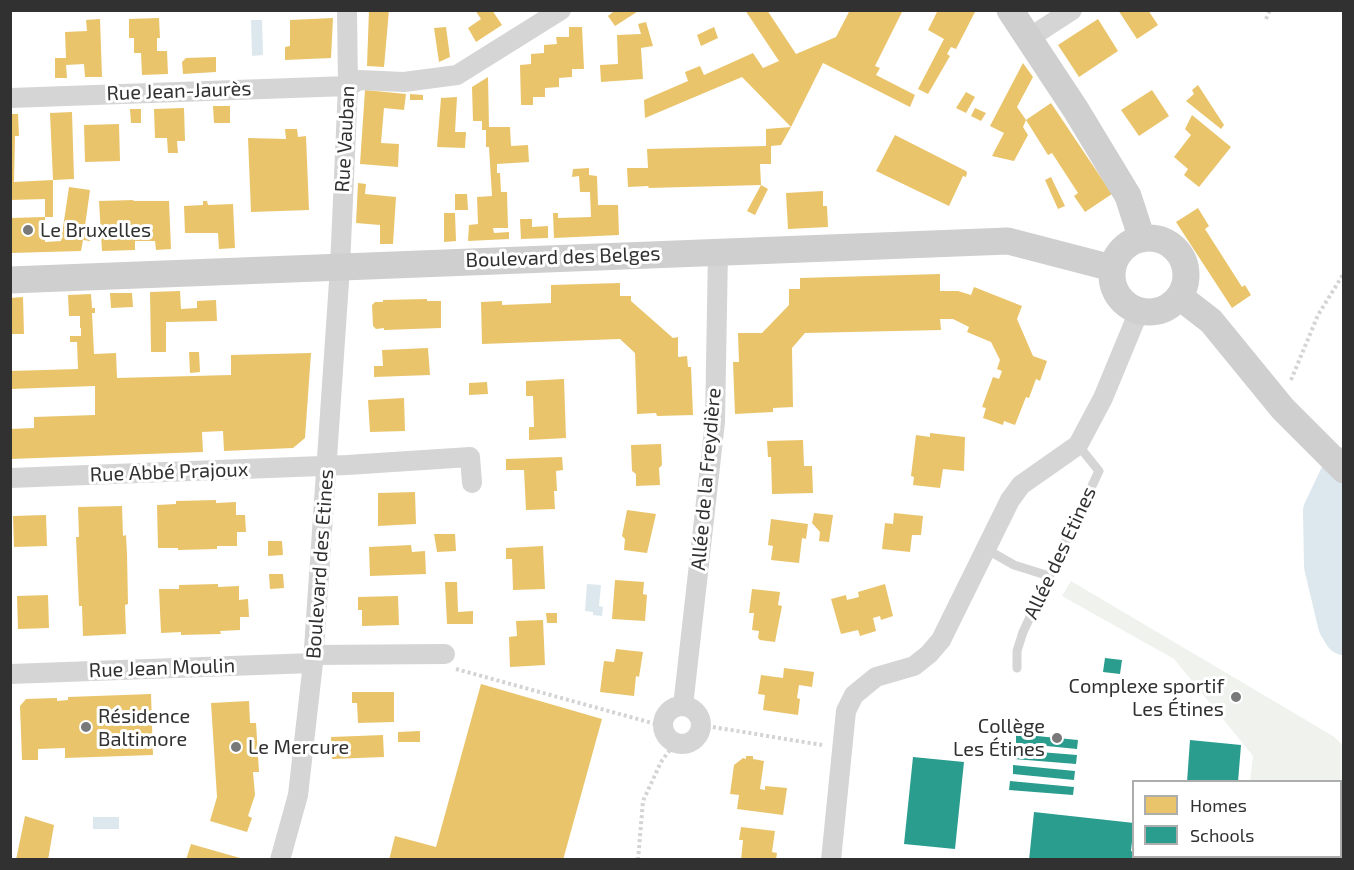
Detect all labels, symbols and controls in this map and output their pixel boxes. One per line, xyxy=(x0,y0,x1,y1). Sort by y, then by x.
street label: Rue Jean-Jaurès xyxy=(106,76,252,106)
street label: Rue Vauban xyxy=(330,85,360,193)
place label: Le Bruxelles xyxy=(40,218,151,242)
marker: Le Bruxelles xyxy=(21,223,35,237)
street label: Boulevard des Belges xyxy=(465,242,661,272)
street label: Allée de la Freydière xyxy=(686,387,726,571)
street label: Rue Abbé Prajoux xyxy=(89,457,249,487)
street label: Boulevard des Etines xyxy=(301,468,339,660)
street label: Allée des Etines xyxy=(1019,483,1101,623)
street label: Rue Jean Moulin xyxy=(88,653,236,683)
place label: Complexe sportif Les Étines xyxy=(1069,674,1224,721)
marker: Complexe sportif Les Étines xyxy=(1229,690,1243,704)
place label: Résidence Baltimore xyxy=(98,704,190,751)
place label: Collège Les Étines xyxy=(953,714,1045,761)
marker: Résidence Baltimore xyxy=(79,720,93,734)
marker: Collège Les Étines xyxy=(1050,731,1064,745)
place label: Le Mercure xyxy=(248,735,349,759)
marker: Le Mercure xyxy=(229,740,243,754)
legend xyxy=(1132,780,1342,858)
text: Homes xyxy=(1190,794,1247,816)
text: Schools xyxy=(1190,824,1254,846)

